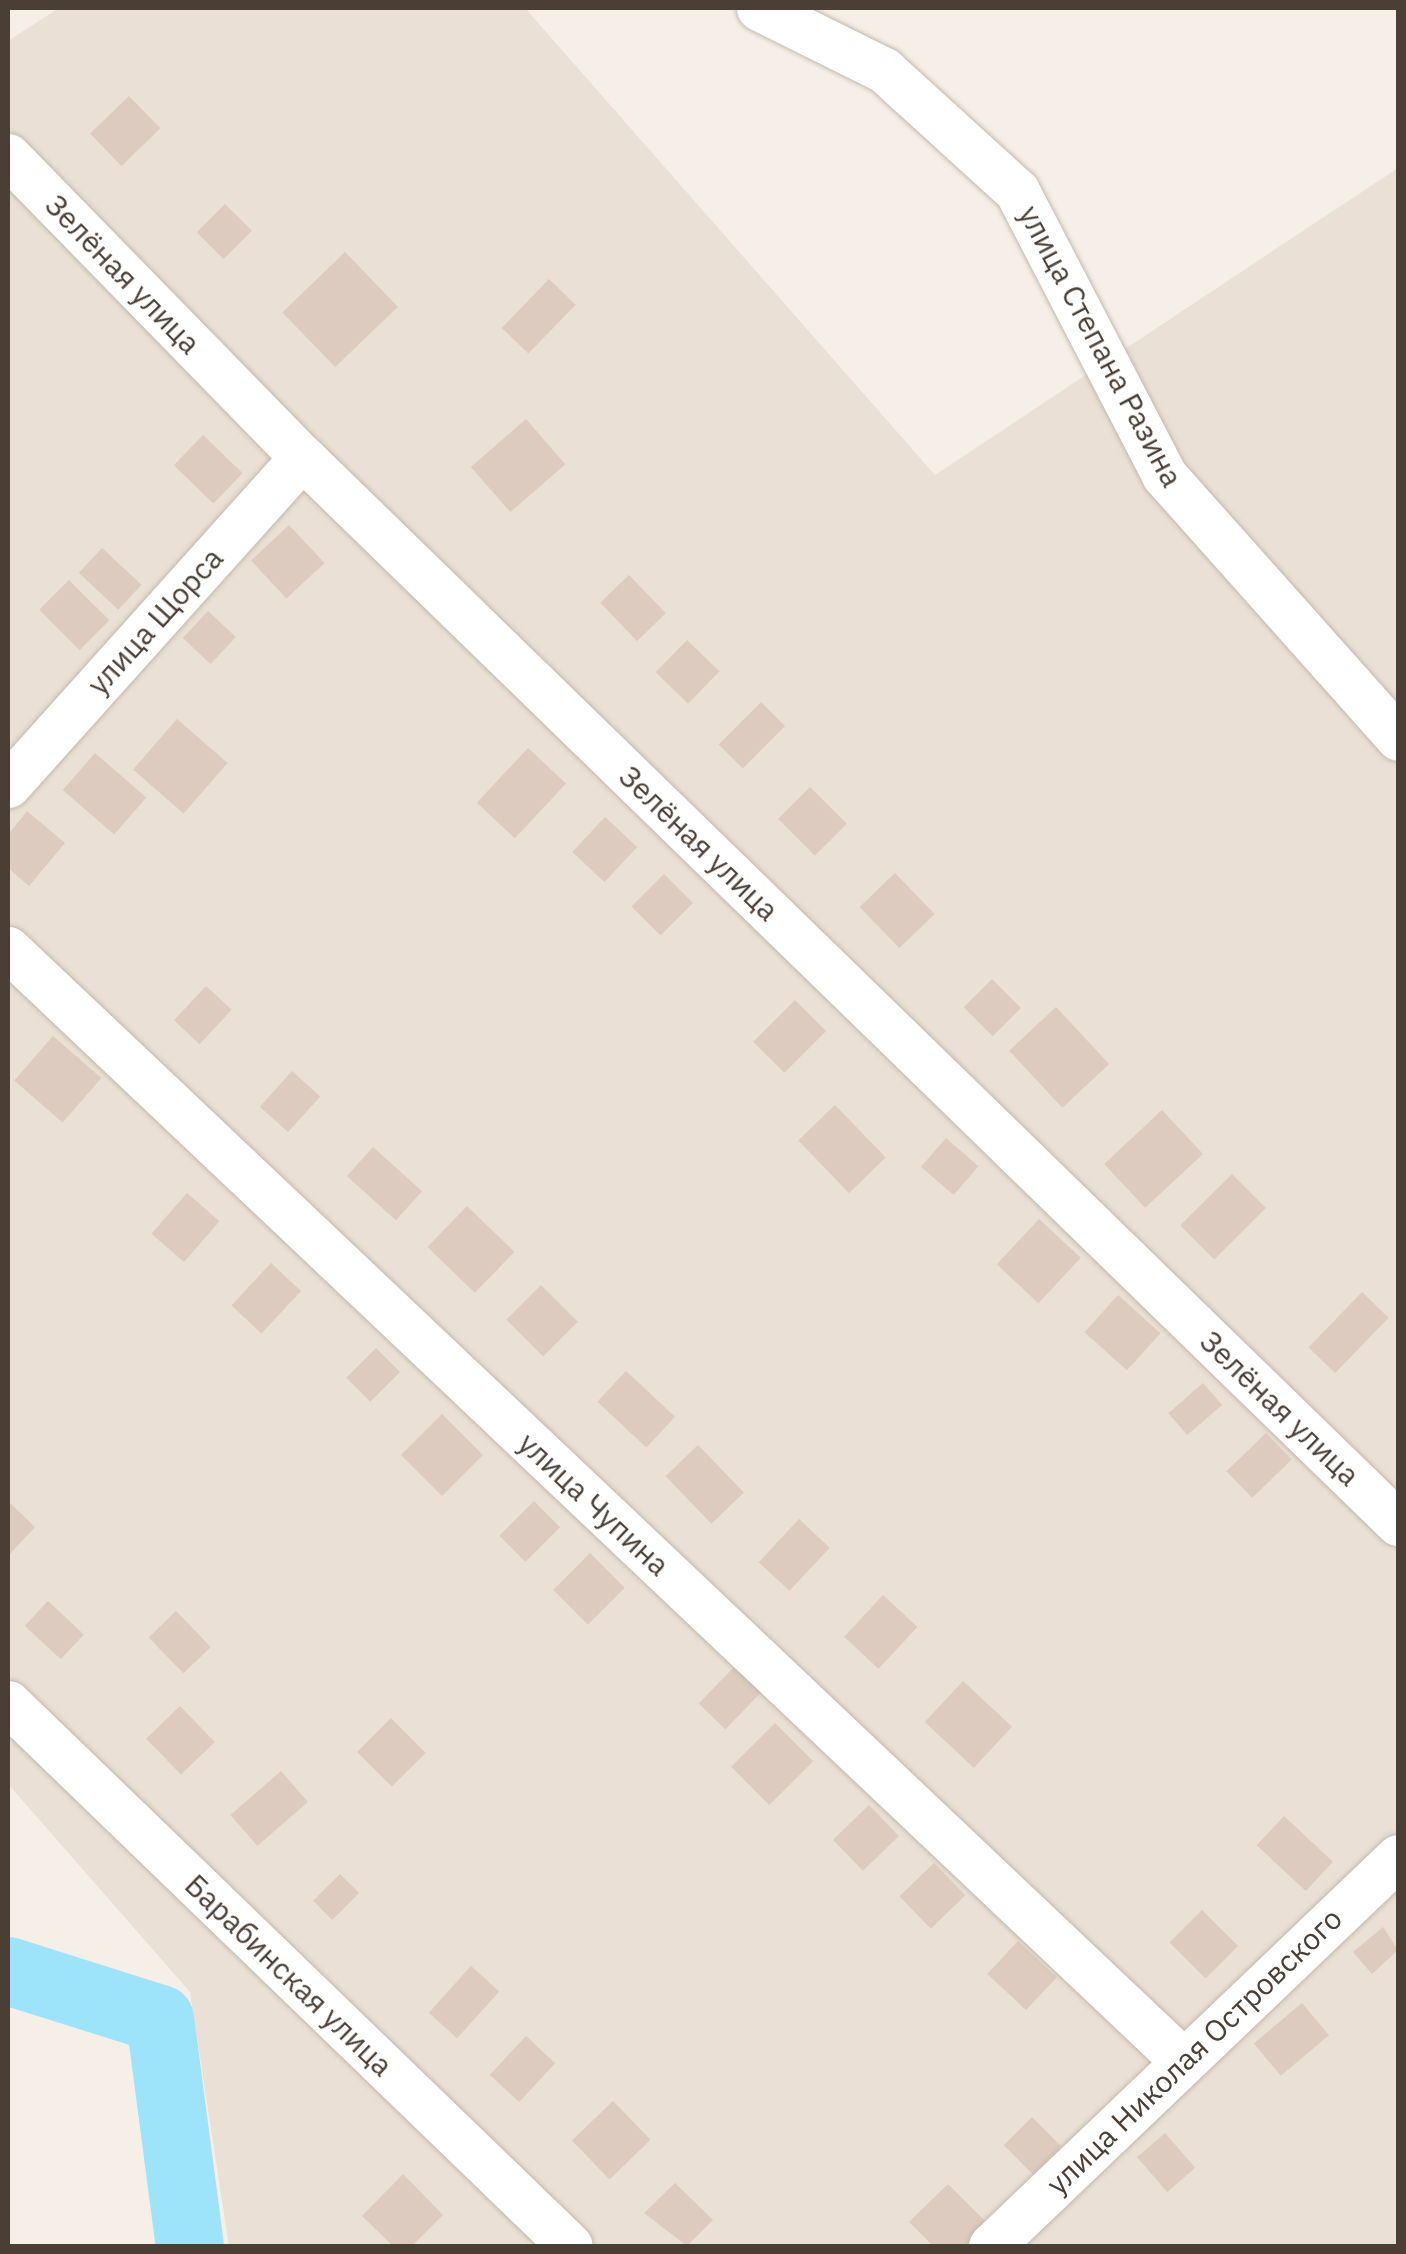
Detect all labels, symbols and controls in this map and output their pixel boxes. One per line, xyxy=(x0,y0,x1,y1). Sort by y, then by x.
street label: Зелёная улица xyxy=(38,187,208,361)
street label: улица Степана Разина xyxy=(1012,199,1190,493)
street label: улица Щорса xyxy=(80,540,230,702)
street label: Зелёная улица xyxy=(612,758,786,928)
street label: Зелёная улица xyxy=(1193,1323,1367,1493)
street label: улица Чупина xyxy=(511,1425,677,1583)
street label: Барабинская улица xyxy=(178,1867,400,2083)
street label: улица Николая Островского xyxy=(1039,1900,1349,2202)

